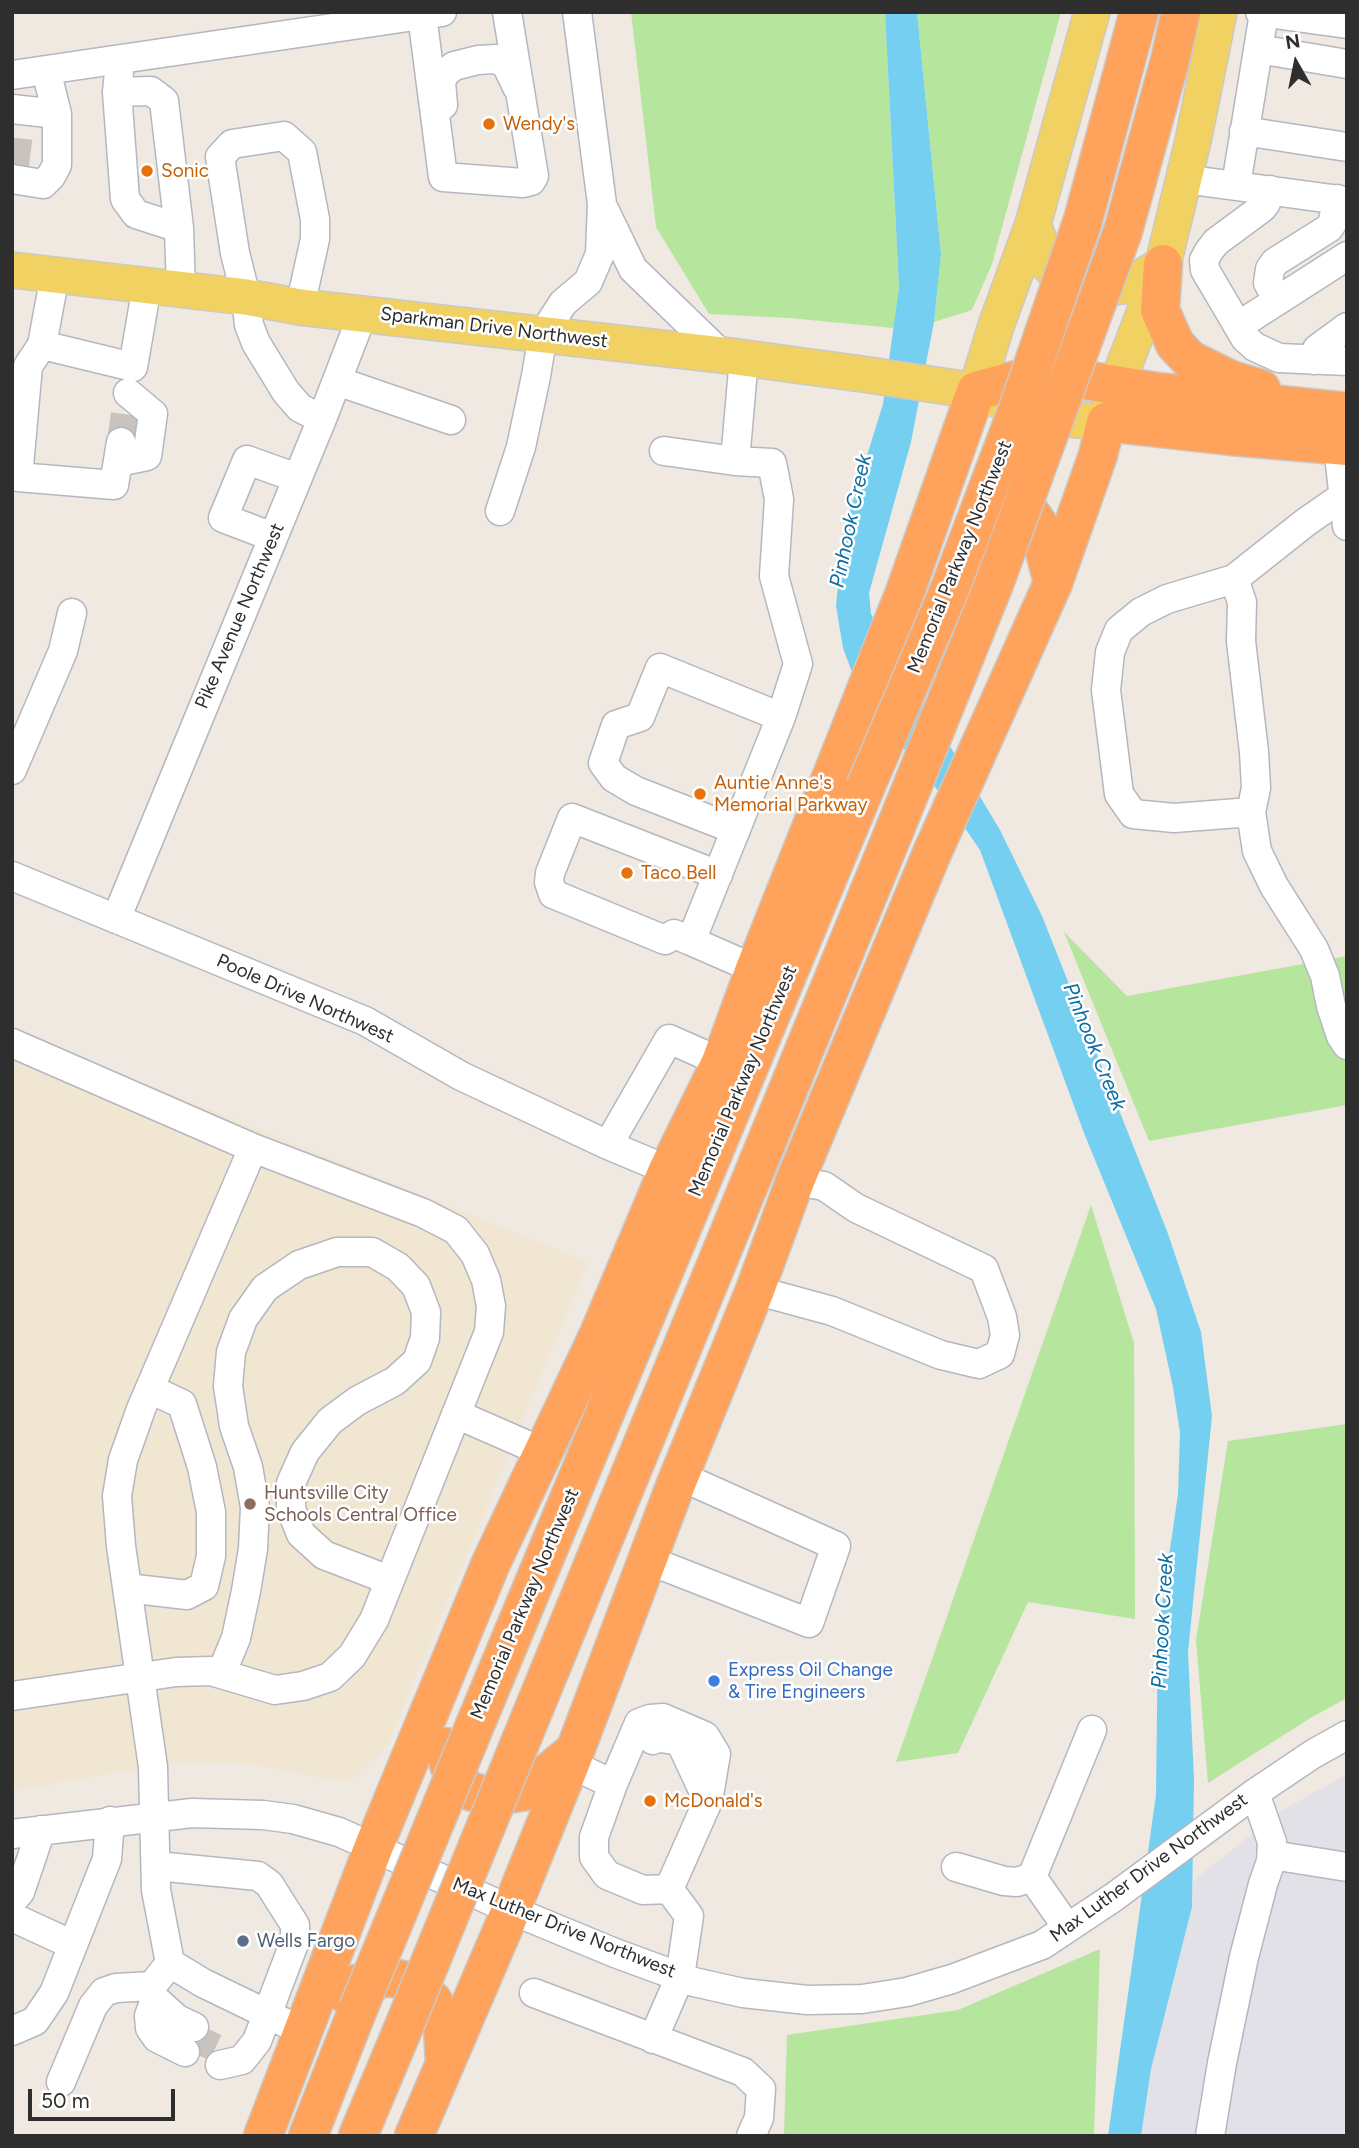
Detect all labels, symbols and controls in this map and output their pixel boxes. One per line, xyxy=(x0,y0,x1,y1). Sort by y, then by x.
north arrow xyxy=(1261,28,1331,98)
text: N xyxy=(1284,29,1302,54)
place label: Wendy's xyxy=(503,113,575,135)
marker: Wendy's xyxy=(481,116,497,132)
place label: Sonic xyxy=(161,160,209,182)
marker: Sonic xyxy=(139,163,155,179)
street label: Sparkman Drive Northwest xyxy=(379,303,609,353)
street label: Memorial Parkway Northwest xyxy=(903,437,1017,677)
water label: Pinhook Creek xyxy=(825,452,877,590)
street label: Pike Avenue Northwest xyxy=(191,520,289,712)
place label: Auntie Anne's Memorial Parkway xyxy=(714,772,867,816)
marker: Auntie Anne's Memorial Parkway xyxy=(692,786,708,802)
place label: Taco Bell xyxy=(641,862,716,884)
marker: Taco Bell xyxy=(619,865,635,881)
street label: Poole Drive Northwest xyxy=(213,950,397,1048)
street label: Memorial Parkway Northwest xyxy=(684,962,802,1200)
water label: Pinhook Creek xyxy=(1057,979,1131,1115)
place label: Huntsville City Schools Central Office xyxy=(264,1482,457,1526)
street label: Memorial Parkway Northwest xyxy=(466,1485,584,1723)
marker: Huntsville City Schools Central Office xyxy=(242,1496,258,1512)
water label: Pinhook Creek xyxy=(1147,1553,1179,1689)
place label: Express Oil Change & Tire Engineers xyxy=(728,1659,893,1703)
marker: Express Oil Change & Tire Engineers xyxy=(706,1673,722,1689)
street label: Max Luther Drive Northwest xyxy=(1046,1789,1252,1947)
place label: McDonald's xyxy=(664,1790,763,1812)
marker: McDonald's xyxy=(642,1793,658,1809)
street label: Max Luther Drive Northwest xyxy=(449,1873,679,1983)
place label: Wells Fargo xyxy=(257,1930,355,1952)
marker: Wells Fargo xyxy=(235,1933,251,1949)
scale bar xyxy=(32,2074,178,2118)
text: 50 m xyxy=(41,2088,90,2113)

